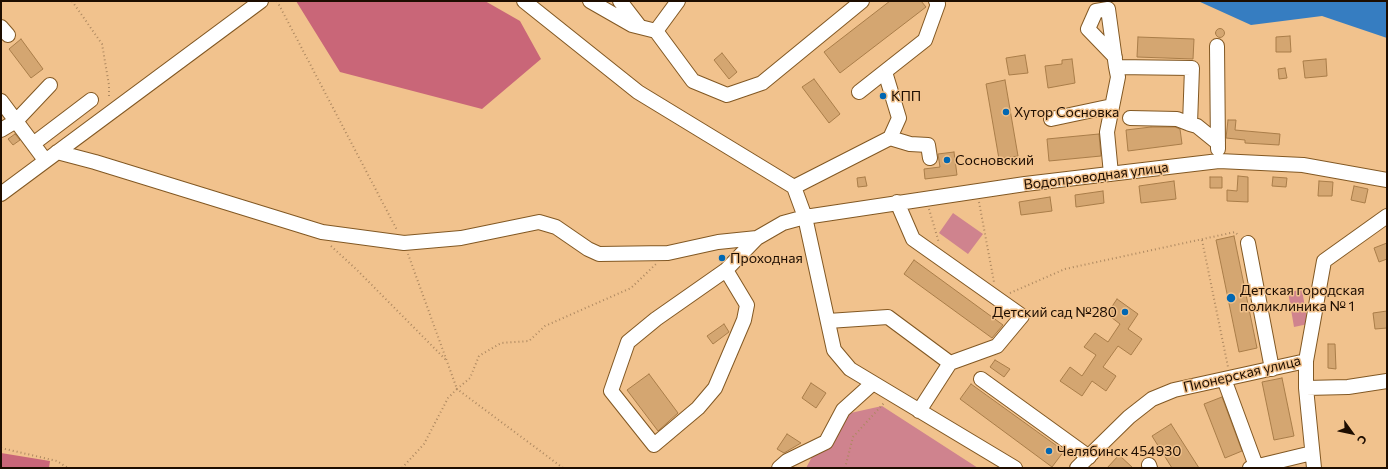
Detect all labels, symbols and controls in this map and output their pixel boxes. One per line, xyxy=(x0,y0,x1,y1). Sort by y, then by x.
place label: КПП xyxy=(891,88,921,104)
marker: КПП xyxy=(878,91,888,101)
place label: Хутор Сосновка xyxy=(1014,104,1119,120)
marker: Хутор Сосновка xyxy=(1001,107,1011,117)
place label: Сосновский xyxy=(955,152,1034,168)
marker: Сосновский xyxy=(942,155,952,165)
street label: Водопроводная улица xyxy=(1023,159,1169,193)
place label: Проходная xyxy=(730,250,803,266)
marker: Проходная xyxy=(717,253,727,263)
place label: Детская городская поликлиника № 1 xyxy=(1240,282,1365,314)
marker: Детская городская поликлиника № 1 xyxy=(1225,292,1237,304)
place label: Детский сад №280 xyxy=(992,304,1117,320)
marker: Детский сад №280 xyxy=(1120,307,1130,317)
street label: Пионерская улица xyxy=(1181,352,1303,396)
north arrow xyxy=(1332,413,1372,453)
text: С xyxy=(1355,433,1370,447)
place label: Челябинск 454930 xyxy=(1057,443,1181,459)
marker: Челябинск 454930 xyxy=(1044,446,1054,456)

